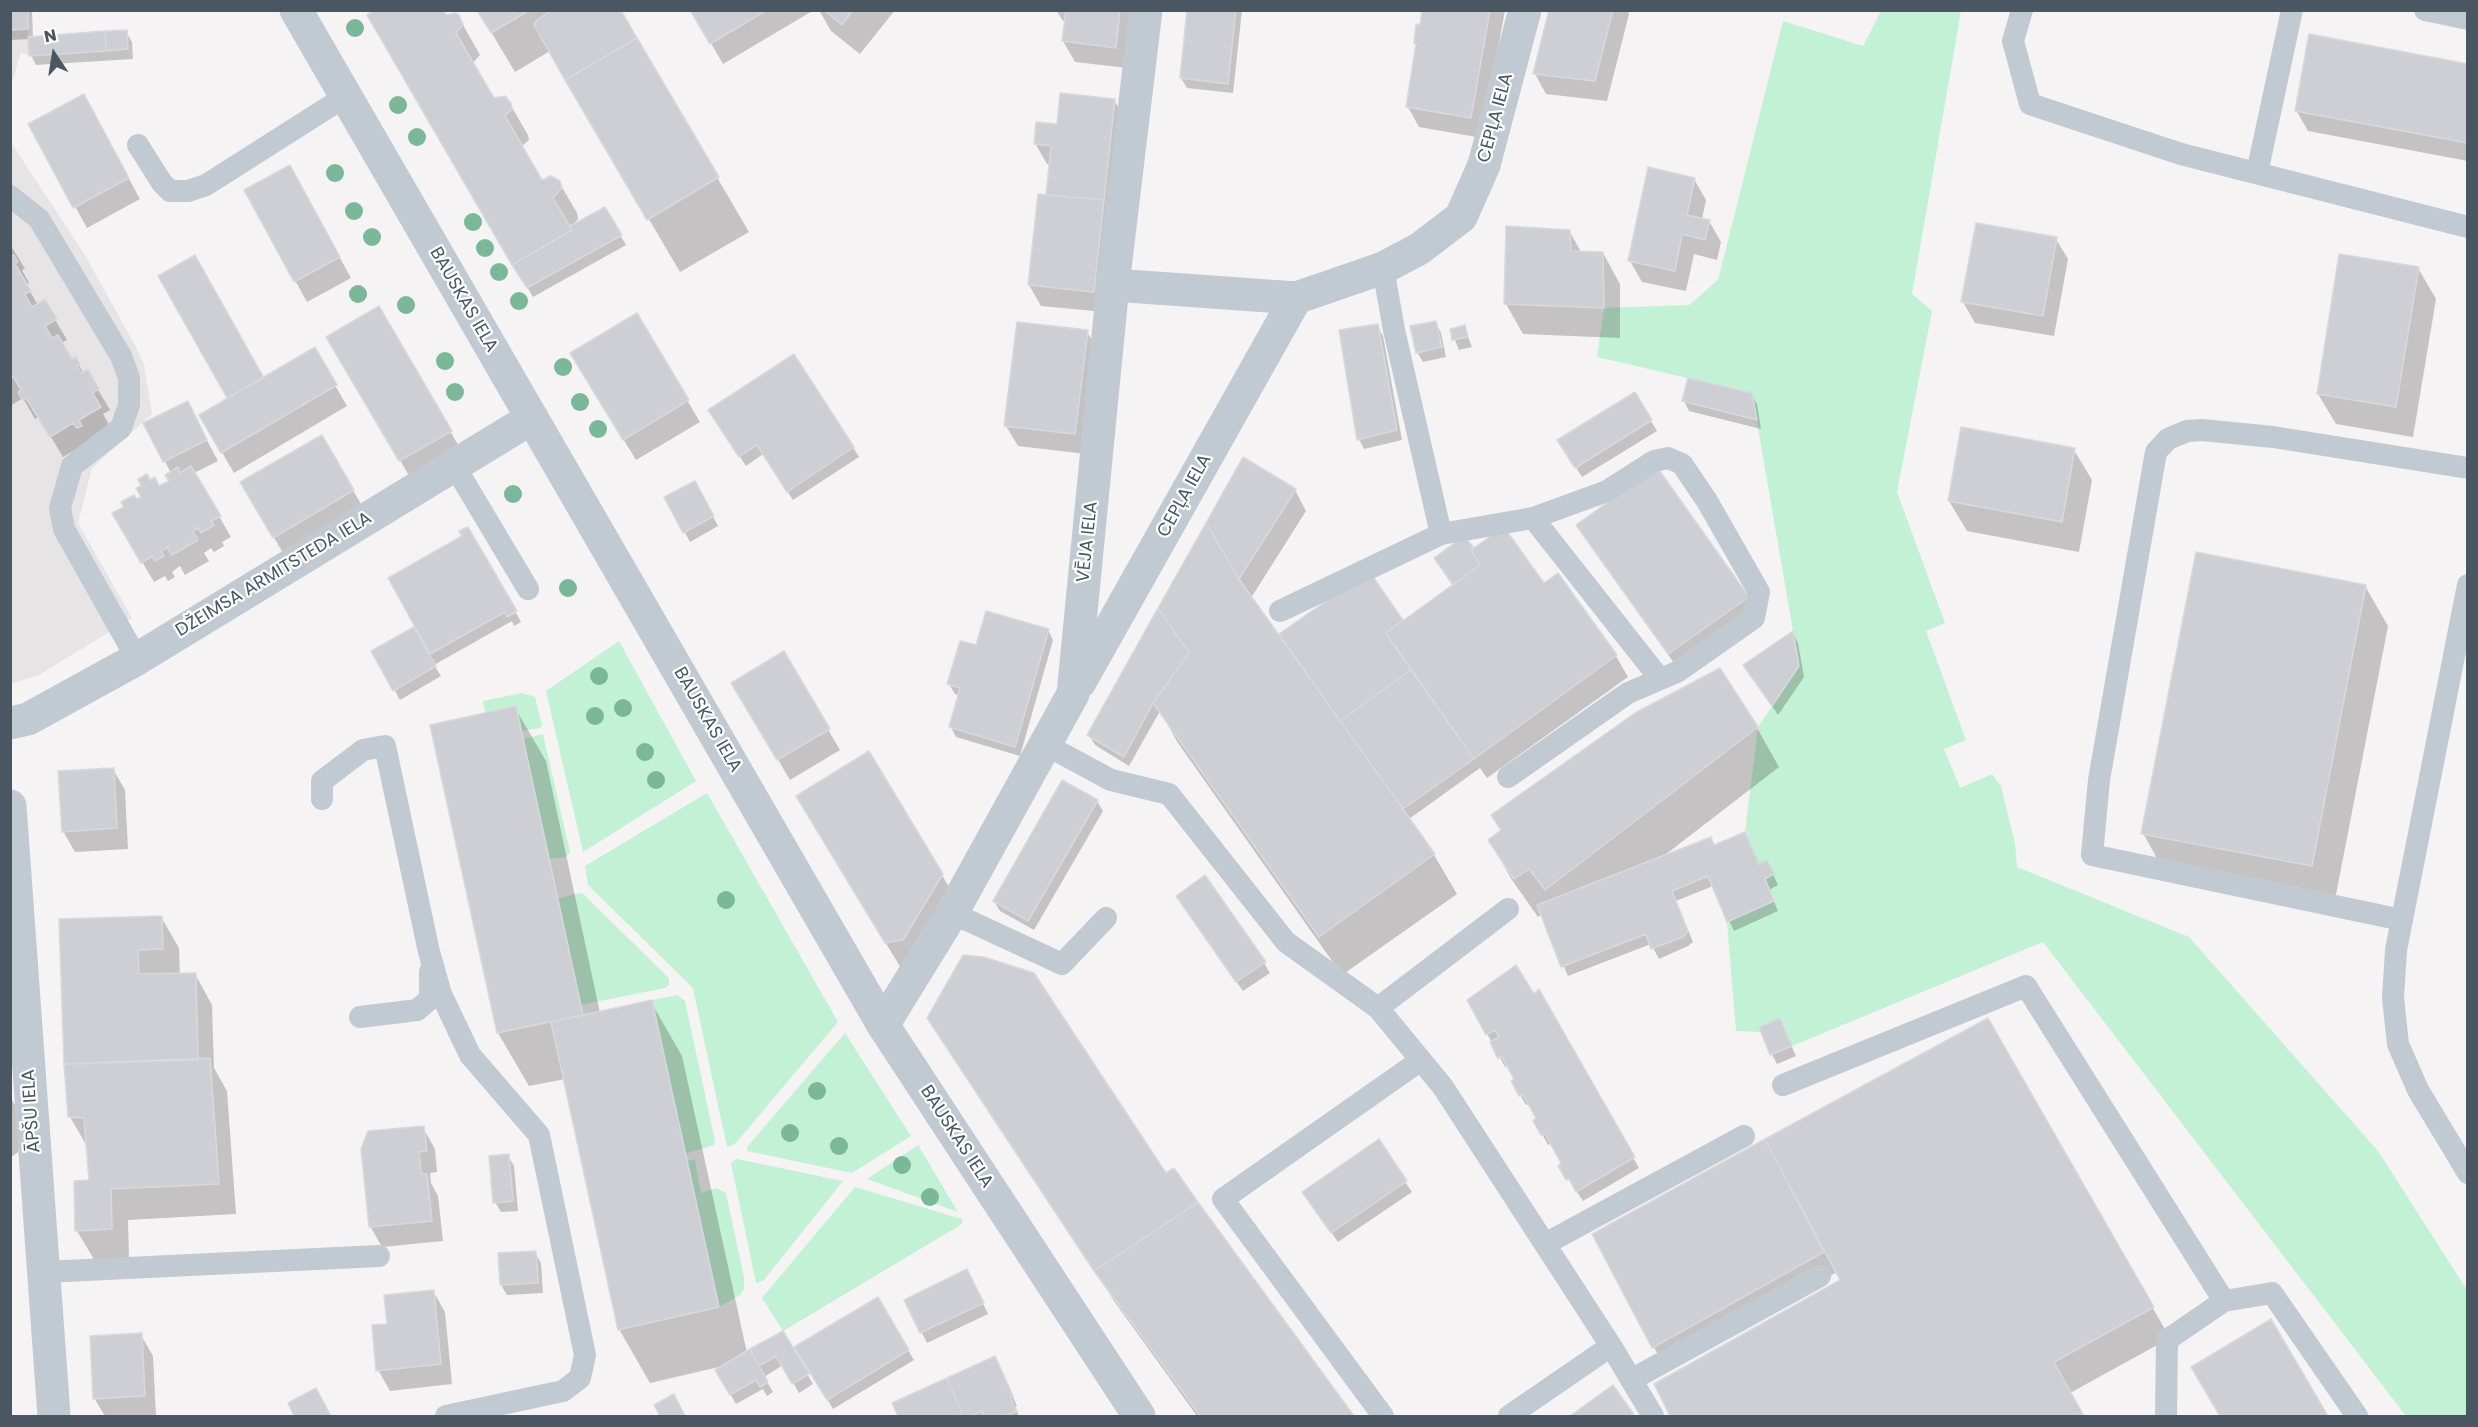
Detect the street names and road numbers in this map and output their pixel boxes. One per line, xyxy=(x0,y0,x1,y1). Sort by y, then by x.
street label: CEPĻA IELA xyxy=(1474,71,1518,165)
street label: BAUSKAS IELA xyxy=(424,244,502,356)
street label: CEPĻA IELA xyxy=(1153,451,1217,541)
street label: VĒJA IELA xyxy=(1073,500,1103,584)
street label: DŽEIMSA ARMITSTEDA IELA xyxy=(172,508,376,642)
street label: BAUSKAS IELA xyxy=(668,664,746,776)
street label: ĀPŠU IELA xyxy=(18,1069,46,1153)
street label: BAUSKAS IELA xyxy=(915,1082,997,1192)

